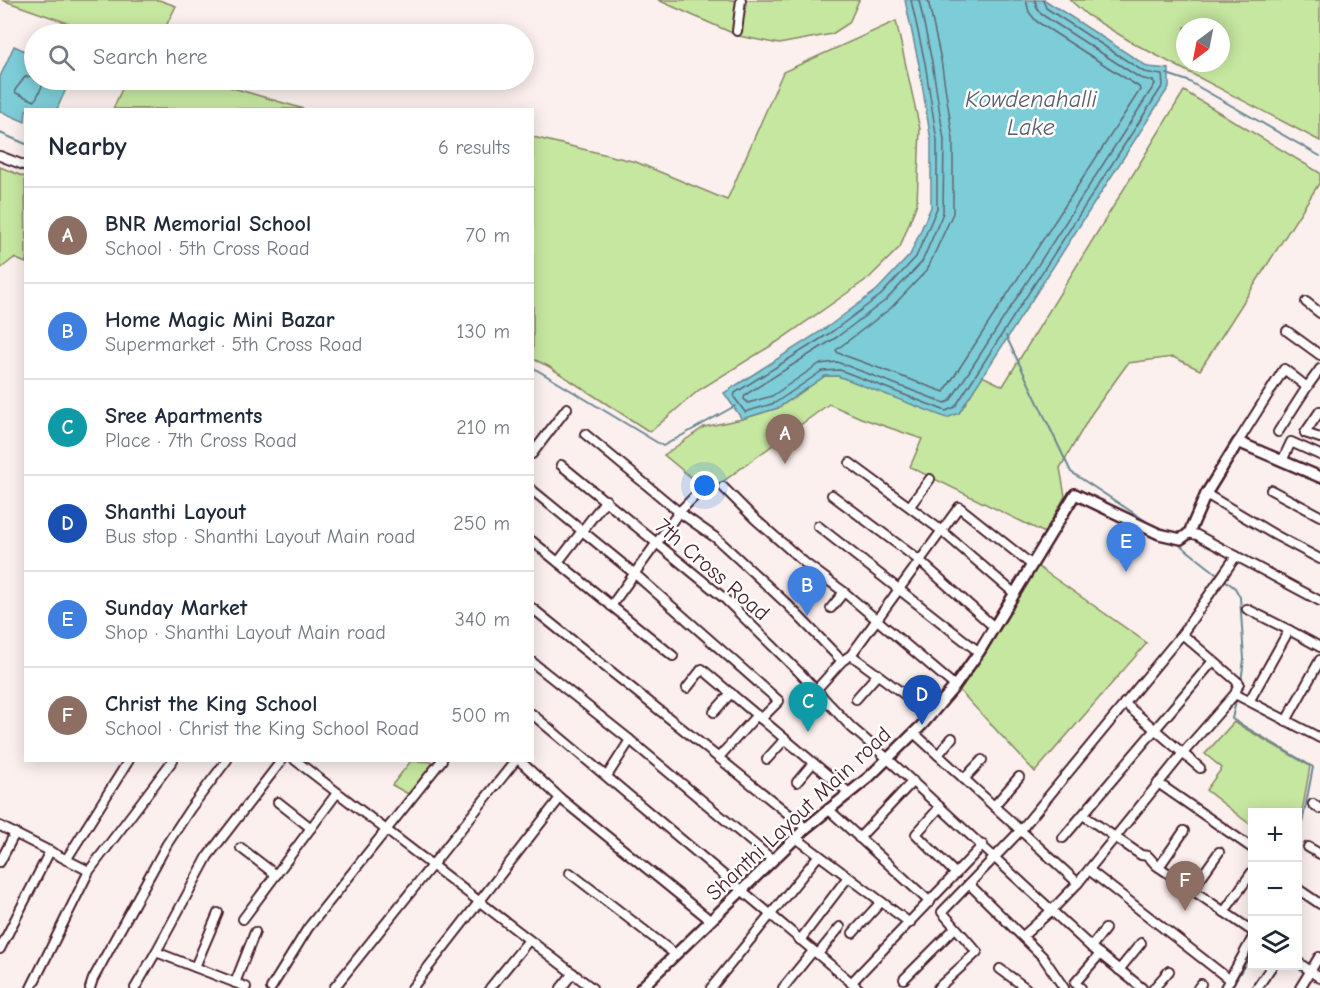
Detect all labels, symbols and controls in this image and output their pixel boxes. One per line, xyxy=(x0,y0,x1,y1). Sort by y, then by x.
north arrow xyxy=(1176,18,1230,72)
search box xyxy=(24,24,534,90)
icon: search xyxy=(45,41,78,74)
text: Search here xyxy=(93,44,208,70)
water label: Kowdenahalli Lake xyxy=(965,85,1098,141)
text: Nearby xyxy=(48,132,127,162)
text: 6 results xyxy=(438,136,510,159)
text: BNR Memorial School xyxy=(105,211,311,237)
text: A xyxy=(62,224,73,247)
text: 70 m xyxy=(465,224,510,247)
text: School · 5th Cross Road xyxy=(105,237,310,260)
text: Home Magic Mini Bazar xyxy=(105,307,335,333)
text: B xyxy=(61,320,74,343)
text: 130 m xyxy=(457,320,510,343)
text: Supermarket · 5th Cross Road xyxy=(105,333,362,356)
text: Sree Apartments xyxy=(105,403,262,429)
pin: A xyxy=(766,414,804,464)
text: C xyxy=(61,416,74,439)
text: 210 m xyxy=(456,416,510,439)
text: Place · 7th Cross Road xyxy=(105,429,297,452)
your location xyxy=(690,471,719,500)
text: Shanthi Layout xyxy=(105,499,246,525)
text: D xyxy=(61,512,74,535)
text: 250 m xyxy=(453,512,510,535)
street label: 7th Cross Road xyxy=(650,513,775,626)
pin: E xyxy=(1106,522,1146,572)
text: Bus stop · Shanthi Layout Main road xyxy=(105,525,415,548)
pin: B xyxy=(788,566,826,616)
text: Sunday Market xyxy=(105,595,247,621)
text: E xyxy=(62,608,73,631)
text: 340 m xyxy=(455,608,510,631)
text: Shop · Shanthi Layout Main road xyxy=(105,621,386,644)
pin: D xyxy=(902,676,942,725)
pin: C xyxy=(788,682,828,732)
text: Christ the King School xyxy=(105,691,317,717)
text: F xyxy=(62,704,73,727)
text: 500 m xyxy=(452,704,510,727)
text: School · Christ the King School Road xyxy=(105,717,419,740)
street label: Shanthi Layout Main road xyxy=(701,721,896,906)
map controls xyxy=(1248,808,1302,970)
button: + xyxy=(1248,808,1302,862)
pin: F xyxy=(1166,862,1204,911)
button: − xyxy=(1248,862,1302,916)
button: layers xyxy=(1248,916,1302,970)

